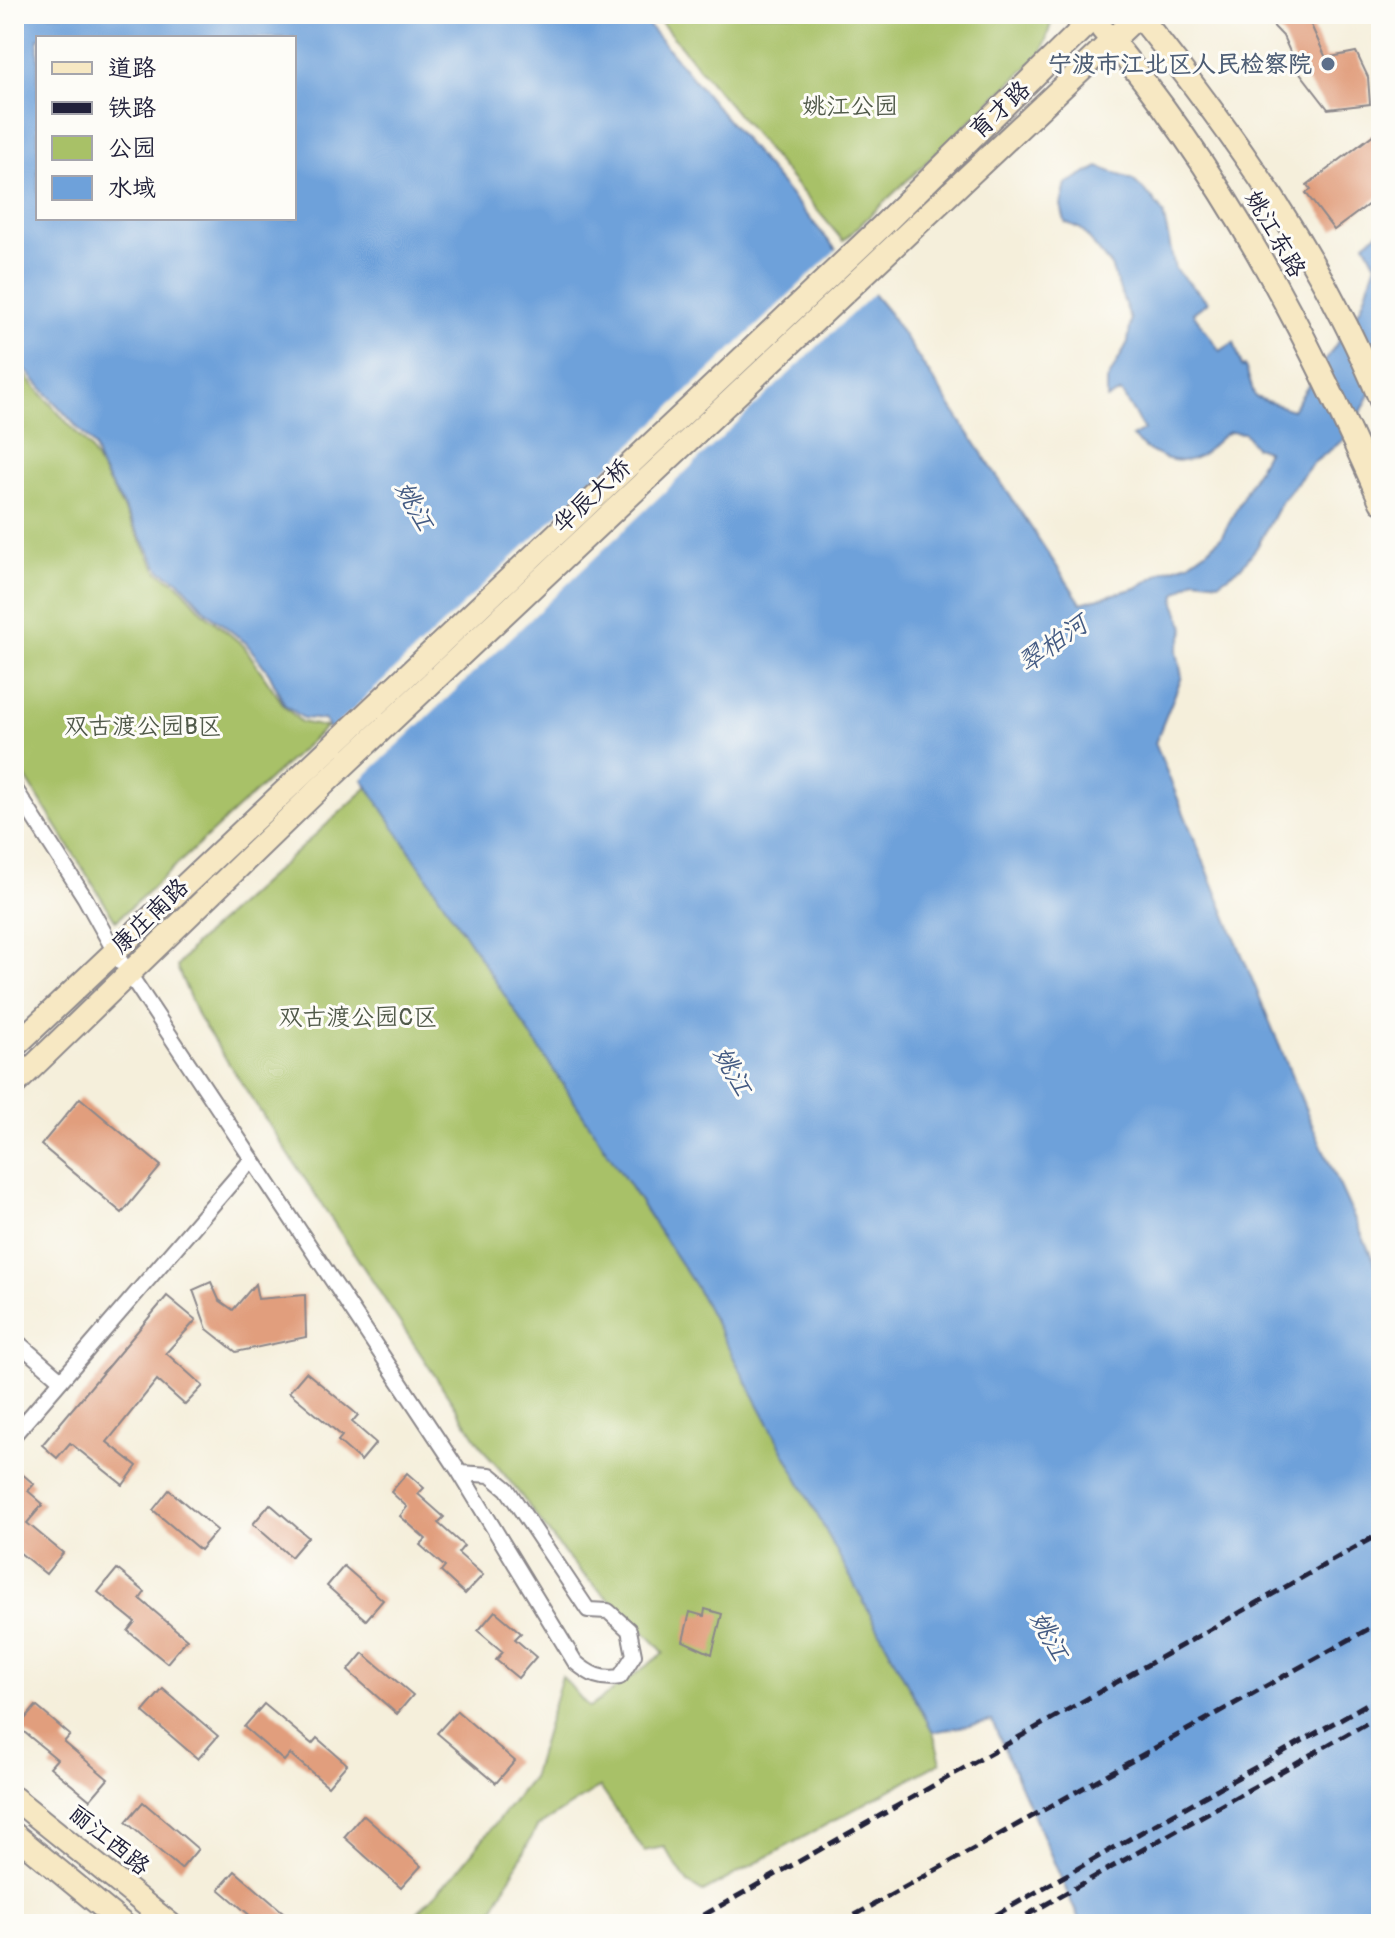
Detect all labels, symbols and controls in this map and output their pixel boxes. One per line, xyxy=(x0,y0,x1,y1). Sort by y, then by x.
legend xyxy=(36,36,296,220)
place label: 宁波市江北区人民检察院 xyxy=(1048,50,1312,79)
text: 道路 xyxy=(108,54,156,83)
marker: 宁波市江北区人民检察院 xyxy=(1319,55,1337,73)
street label: 育才路 xyxy=(964,75,1036,145)
park label: 姚江公园 xyxy=(802,92,898,121)
text: 铁路 xyxy=(108,94,156,123)
text: 公园 xyxy=(108,134,156,163)
text: 水域 xyxy=(108,174,156,203)
street label: 姚江东路 xyxy=(1238,185,1312,283)
street label: 华辰大桥 xyxy=(547,453,637,539)
water label: 姚江 xyxy=(387,475,441,537)
water label: 翠柏河 xyxy=(1012,606,1097,679)
park label: 双古渡公园B区 xyxy=(64,712,222,741)
street label: 康庄南路 xyxy=(105,872,195,960)
park label: 双古渡公园C区 xyxy=(279,1003,437,1032)
water label: 姚江 xyxy=(705,1040,759,1102)
water label: 姚江 xyxy=(1022,1605,1076,1667)
street label: 丽江西路 xyxy=(63,1799,155,1881)

